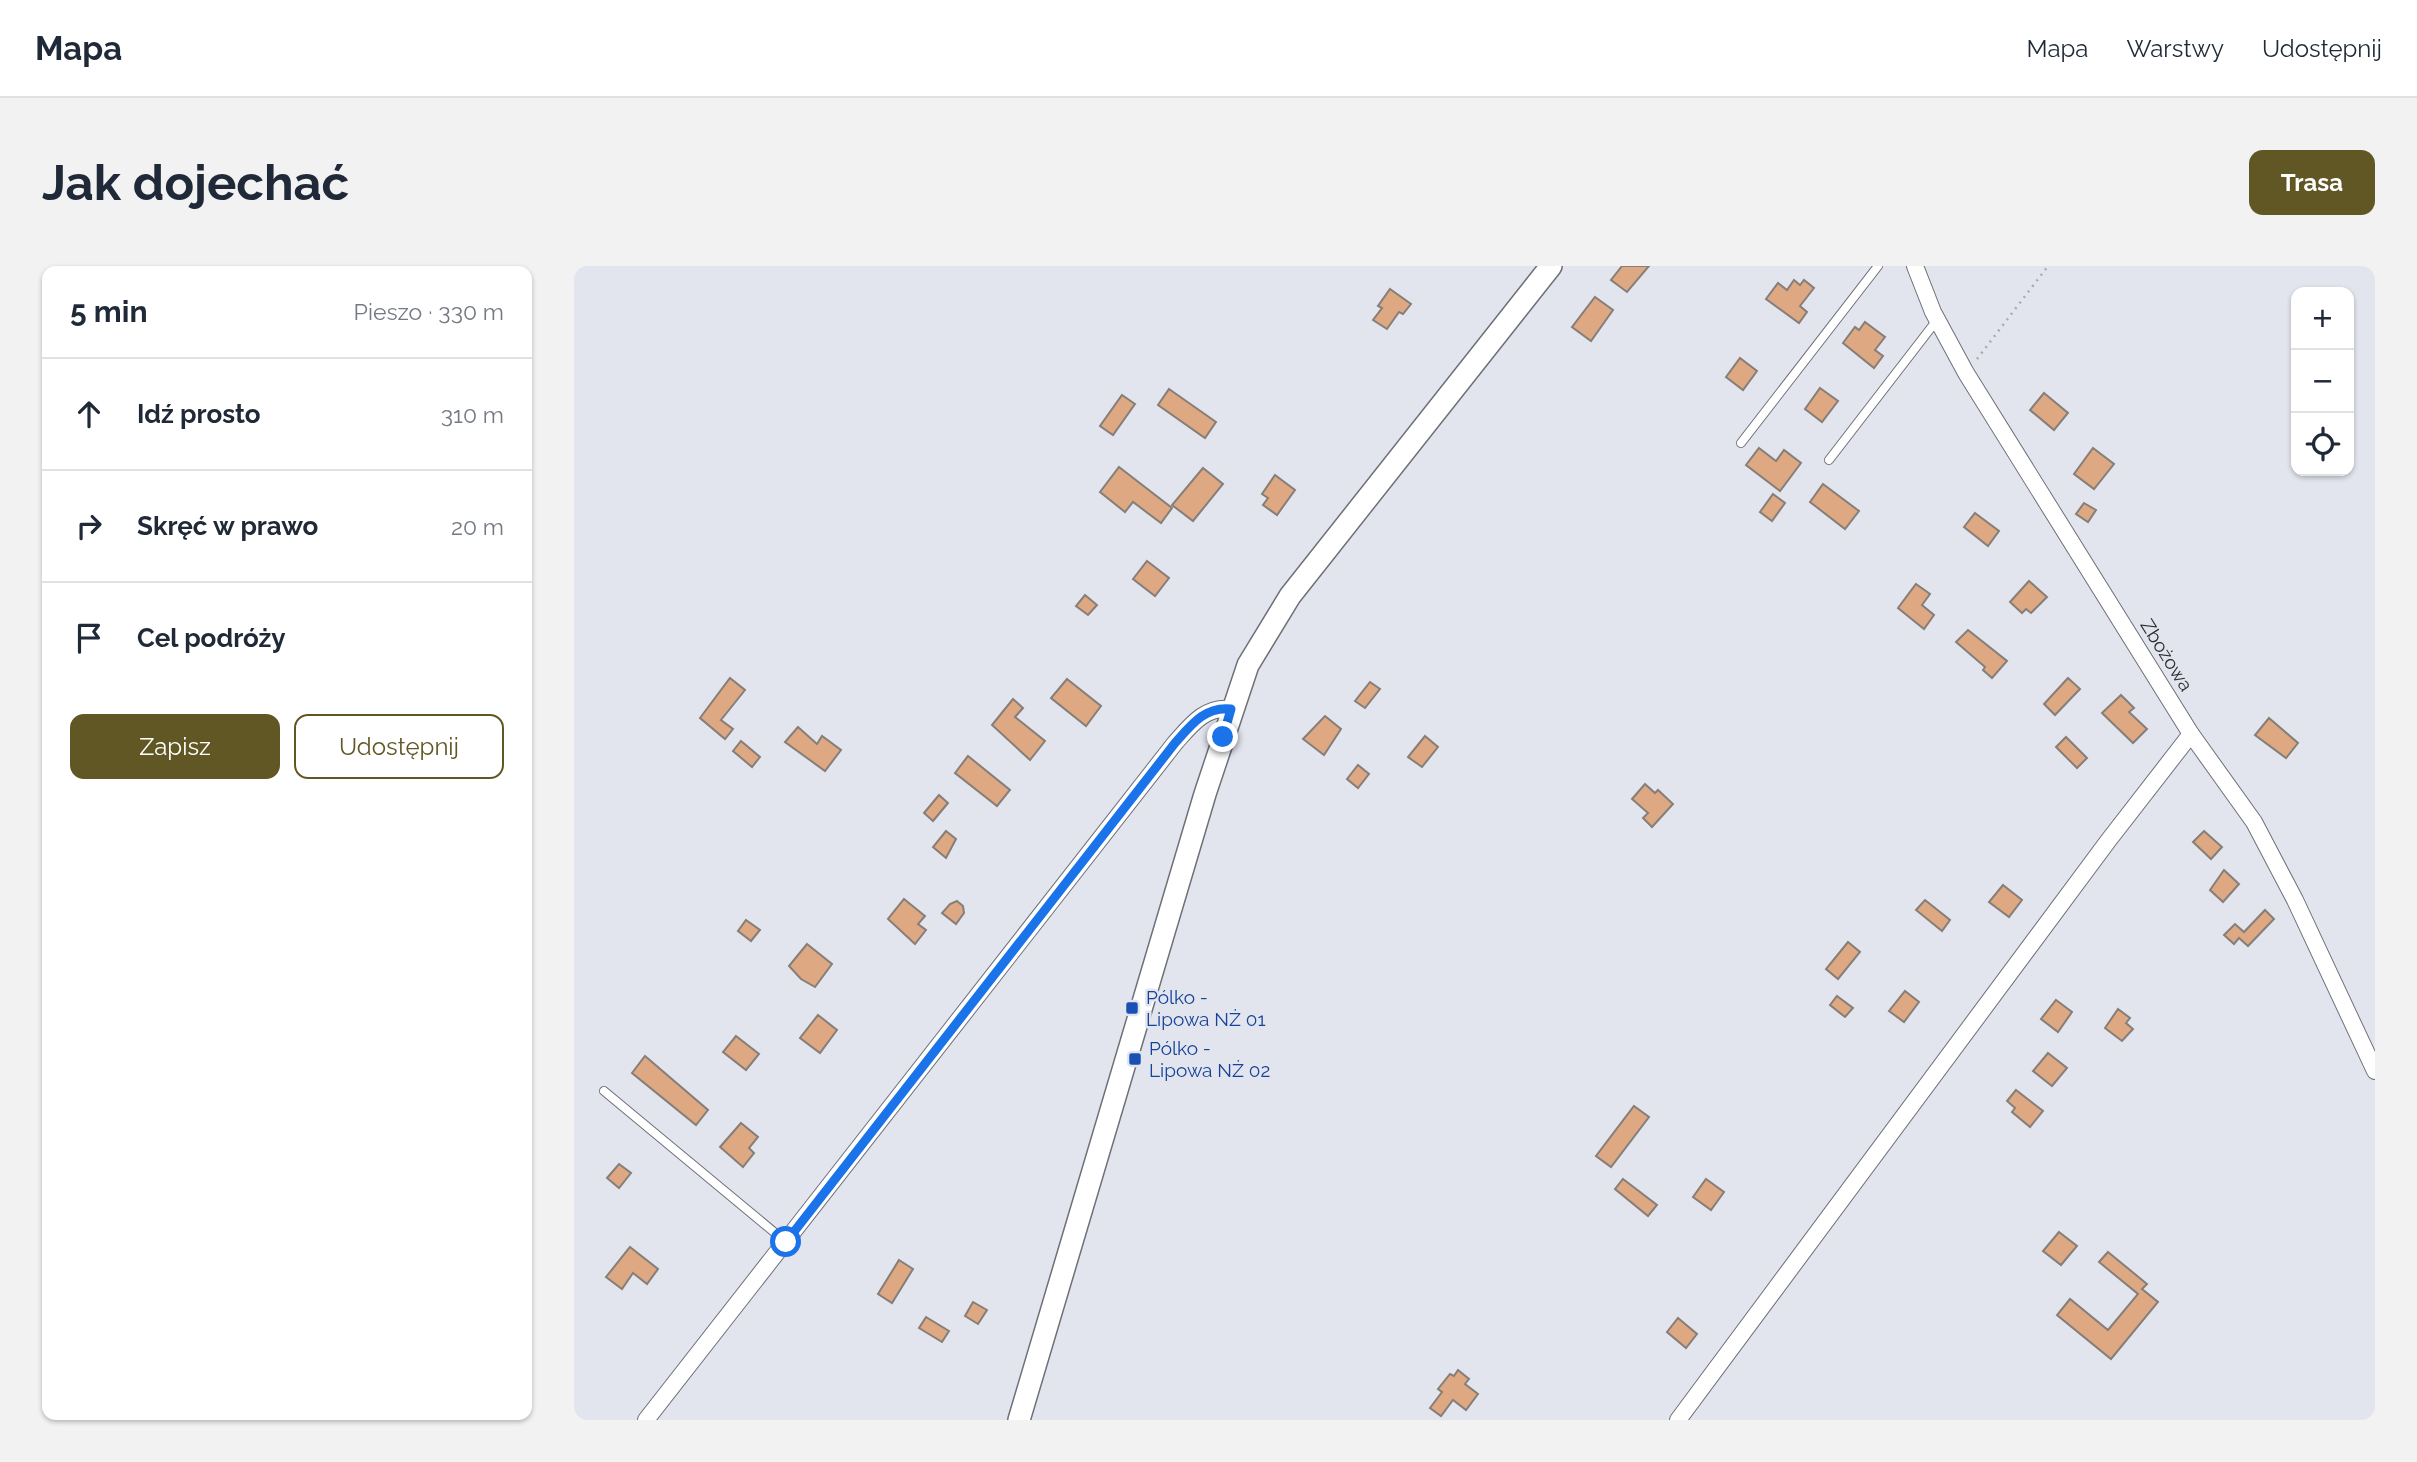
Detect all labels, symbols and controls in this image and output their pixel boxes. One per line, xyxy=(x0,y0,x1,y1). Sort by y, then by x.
text: Mapa xyxy=(35,29,122,68)
text: Mapa xyxy=(2027,34,2088,63)
text: Warstwy xyxy=(2126,34,2224,63)
text: Udostępnij xyxy=(2262,34,2382,63)
button: Trasa xyxy=(2249,150,2375,215)
text: Jak dojechać xyxy=(42,154,349,211)
map controls xyxy=(2291,287,2354,476)
button: + xyxy=(2291,287,2354,350)
text: 5 min xyxy=(70,294,148,329)
text: Pieszo · 330 m xyxy=(354,298,504,325)
button: − xyxy=(2291,350,2354,413)
icon: ahead xyxy=(70,395,108,433)
text: Idź prosto xyxy=(137,399,261,429)
text: 310 m xyxy=(441,401,504,428)
button: locate xyxy=(2291,413,2354,476)
icon: right xyxy=(70,507,108,545)
text: Skręć w prawo xyxy=(137,511,318,541)
text: 20 m xyxy=(451,513,504,540)
street label: Zbożowa xyxy=(2136,615,2198,695)
icon: arrive xyxy=(70,619,108,657)
text: Cel podróży xyxy=(137,623,286,653)
button: Zapisz xyxy=(70,714,280,779)
button: Udostępnij xyxy=(294,714,504,779)
route end xyxy=(1207,721,1238,752)
place label: Pólko - Lipowa NŻ 01 xyxy=(1146,986,1266,1030)
marker: Pólko - Lipowa NŻ 01 xyxy=(1124,1000,1140,1016)
place label: Pólko - Lipowa NŻ 02 xyxy=(1149,1037,1270,1081)
marker: Pólko - Lipowa NŻ 02 xyxy=(1127,1051,1143,1067)
route start xyxy=(770,1226,801,1257)

